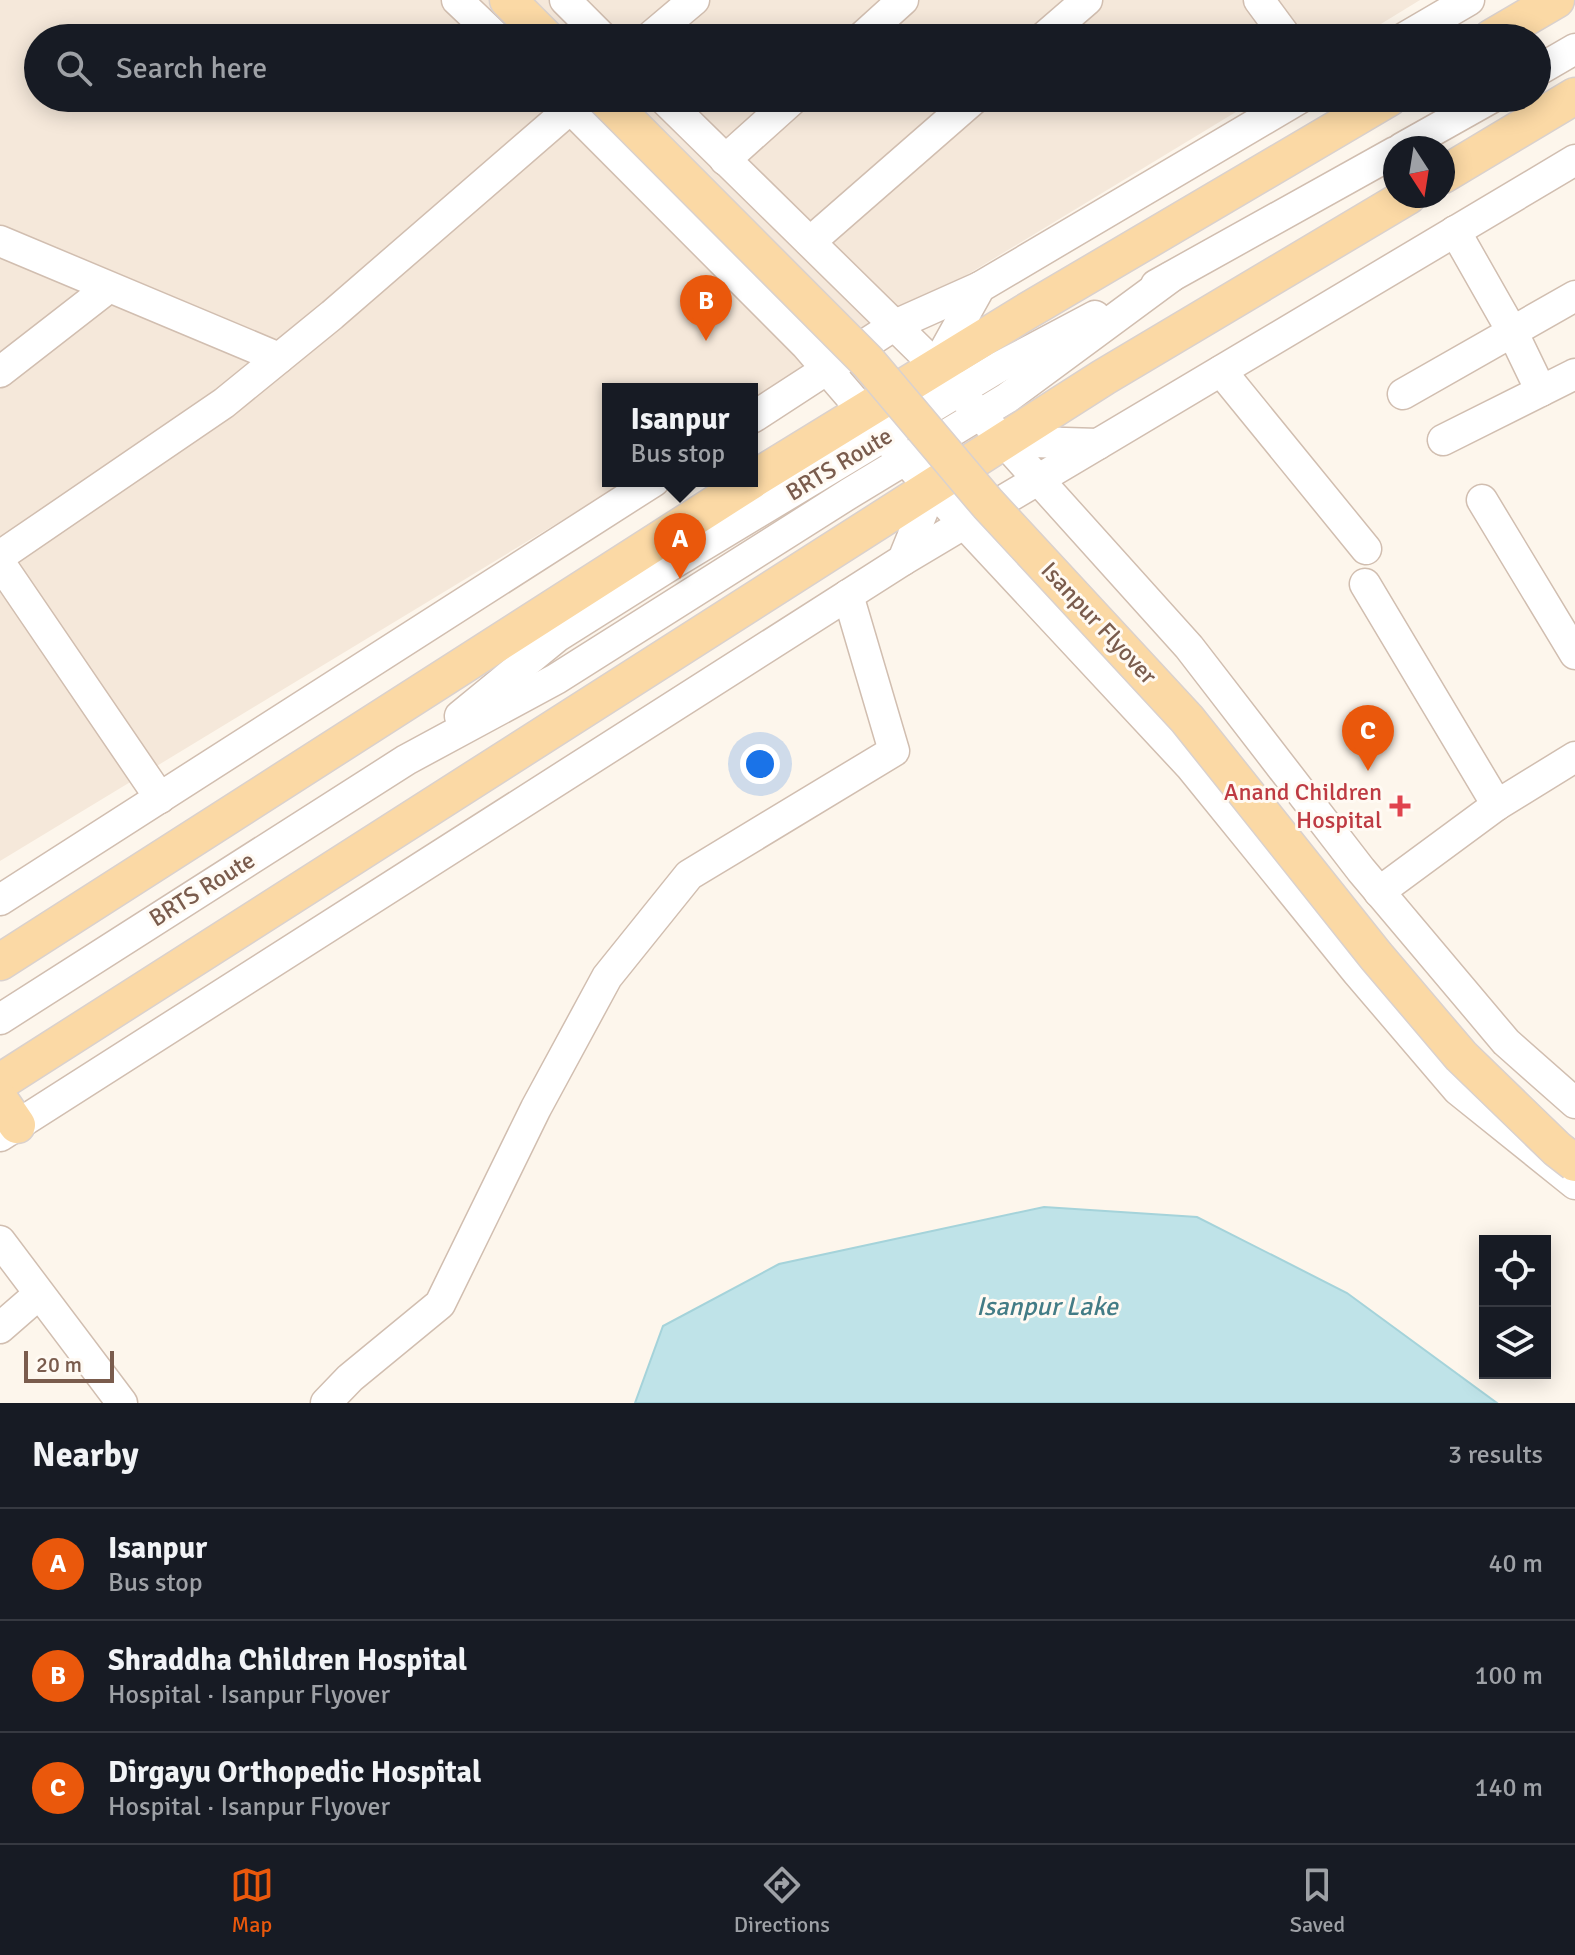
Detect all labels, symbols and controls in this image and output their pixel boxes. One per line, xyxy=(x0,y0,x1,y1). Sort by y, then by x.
search box xyxy=(24,24,1551,112)
icon: search xyxy=(52,46,96,90)
text: Search here xyxy=(116,50,267,87)
north arrow xyxy=(1383,136,1455,208)
pin: B xyxy=(680,275,732,341)
popup xyxy=(602,383,758,487)
text: Isanpur xyxy=(630,401,730,438)
street label: BRTS Route xyxy=(780,421,898,507)
text: Bus stop xyxy=(630,438,725,470)
pin: A xyxy=(654,513,706,579)
street label: Isanpur Flyover xyxy=(1035,555,1164,691)
pin: C xyxy=(1342,705,1394,771)
your location xyxy=(740,744,780,784)
place label: Anand Children Hospital xyxy=(1224,777,1382,835)
marker: Anand Children Hospital xyxy=(1389,795,1411,817)
street label: BRTS Route xyxy=(144,845,260,933)
map controls xyxy=(1479,1235,1551,1379)
button: locate xyxy=(1479,1235,1551,1307)
water label: Isanpur Lake xyxy=(976,1291,1120,1323)
button: layers xyxy=(1479,1307,1551,1379)
scale bar xyxy=(24,1347,114,1383)
text: 20 m xyxy=(36,1351,82,1378)
text: Nearby xyxy=(32,1434,139,1476)
text: 3 results xyxy=(1448,1439,1543,1471)
text: Isanpur xyxy=(108,1530,207,1567)
text: A xyxy=(50,1548,66,1580)
text: 40 m xyxy=(1488,1548,1543,1580)
text: Bus stop xyxy=(108,1567,203,1599)
text: Shraddha Children Hospital xyxy=(108,1642,467,1679)
text: B xyxy=(50,1660,66,1692)
text: 100 m xyxy=(1474,1660,1543,1692)
text: Hospital · Isanpur Flyover xyxy=(108,1679,390,1711)
text: Dirgayu Orthopedic Hospital xyxy=(108,1754,481,1791)
text: C xyxy=(50,1772,66,1804)
text: 140 m xyxy=(1474,1772,1543,1804)
text: Hospital · Isanpur Flyover xyxy=(108,1791,390,1823)
tab: Map xyxy=(230,1863,274,1938)
tab: Directions xyxy=(734,1863,830,1938)
tab: Saved xyxy=(1290,1863,1345,1938)

